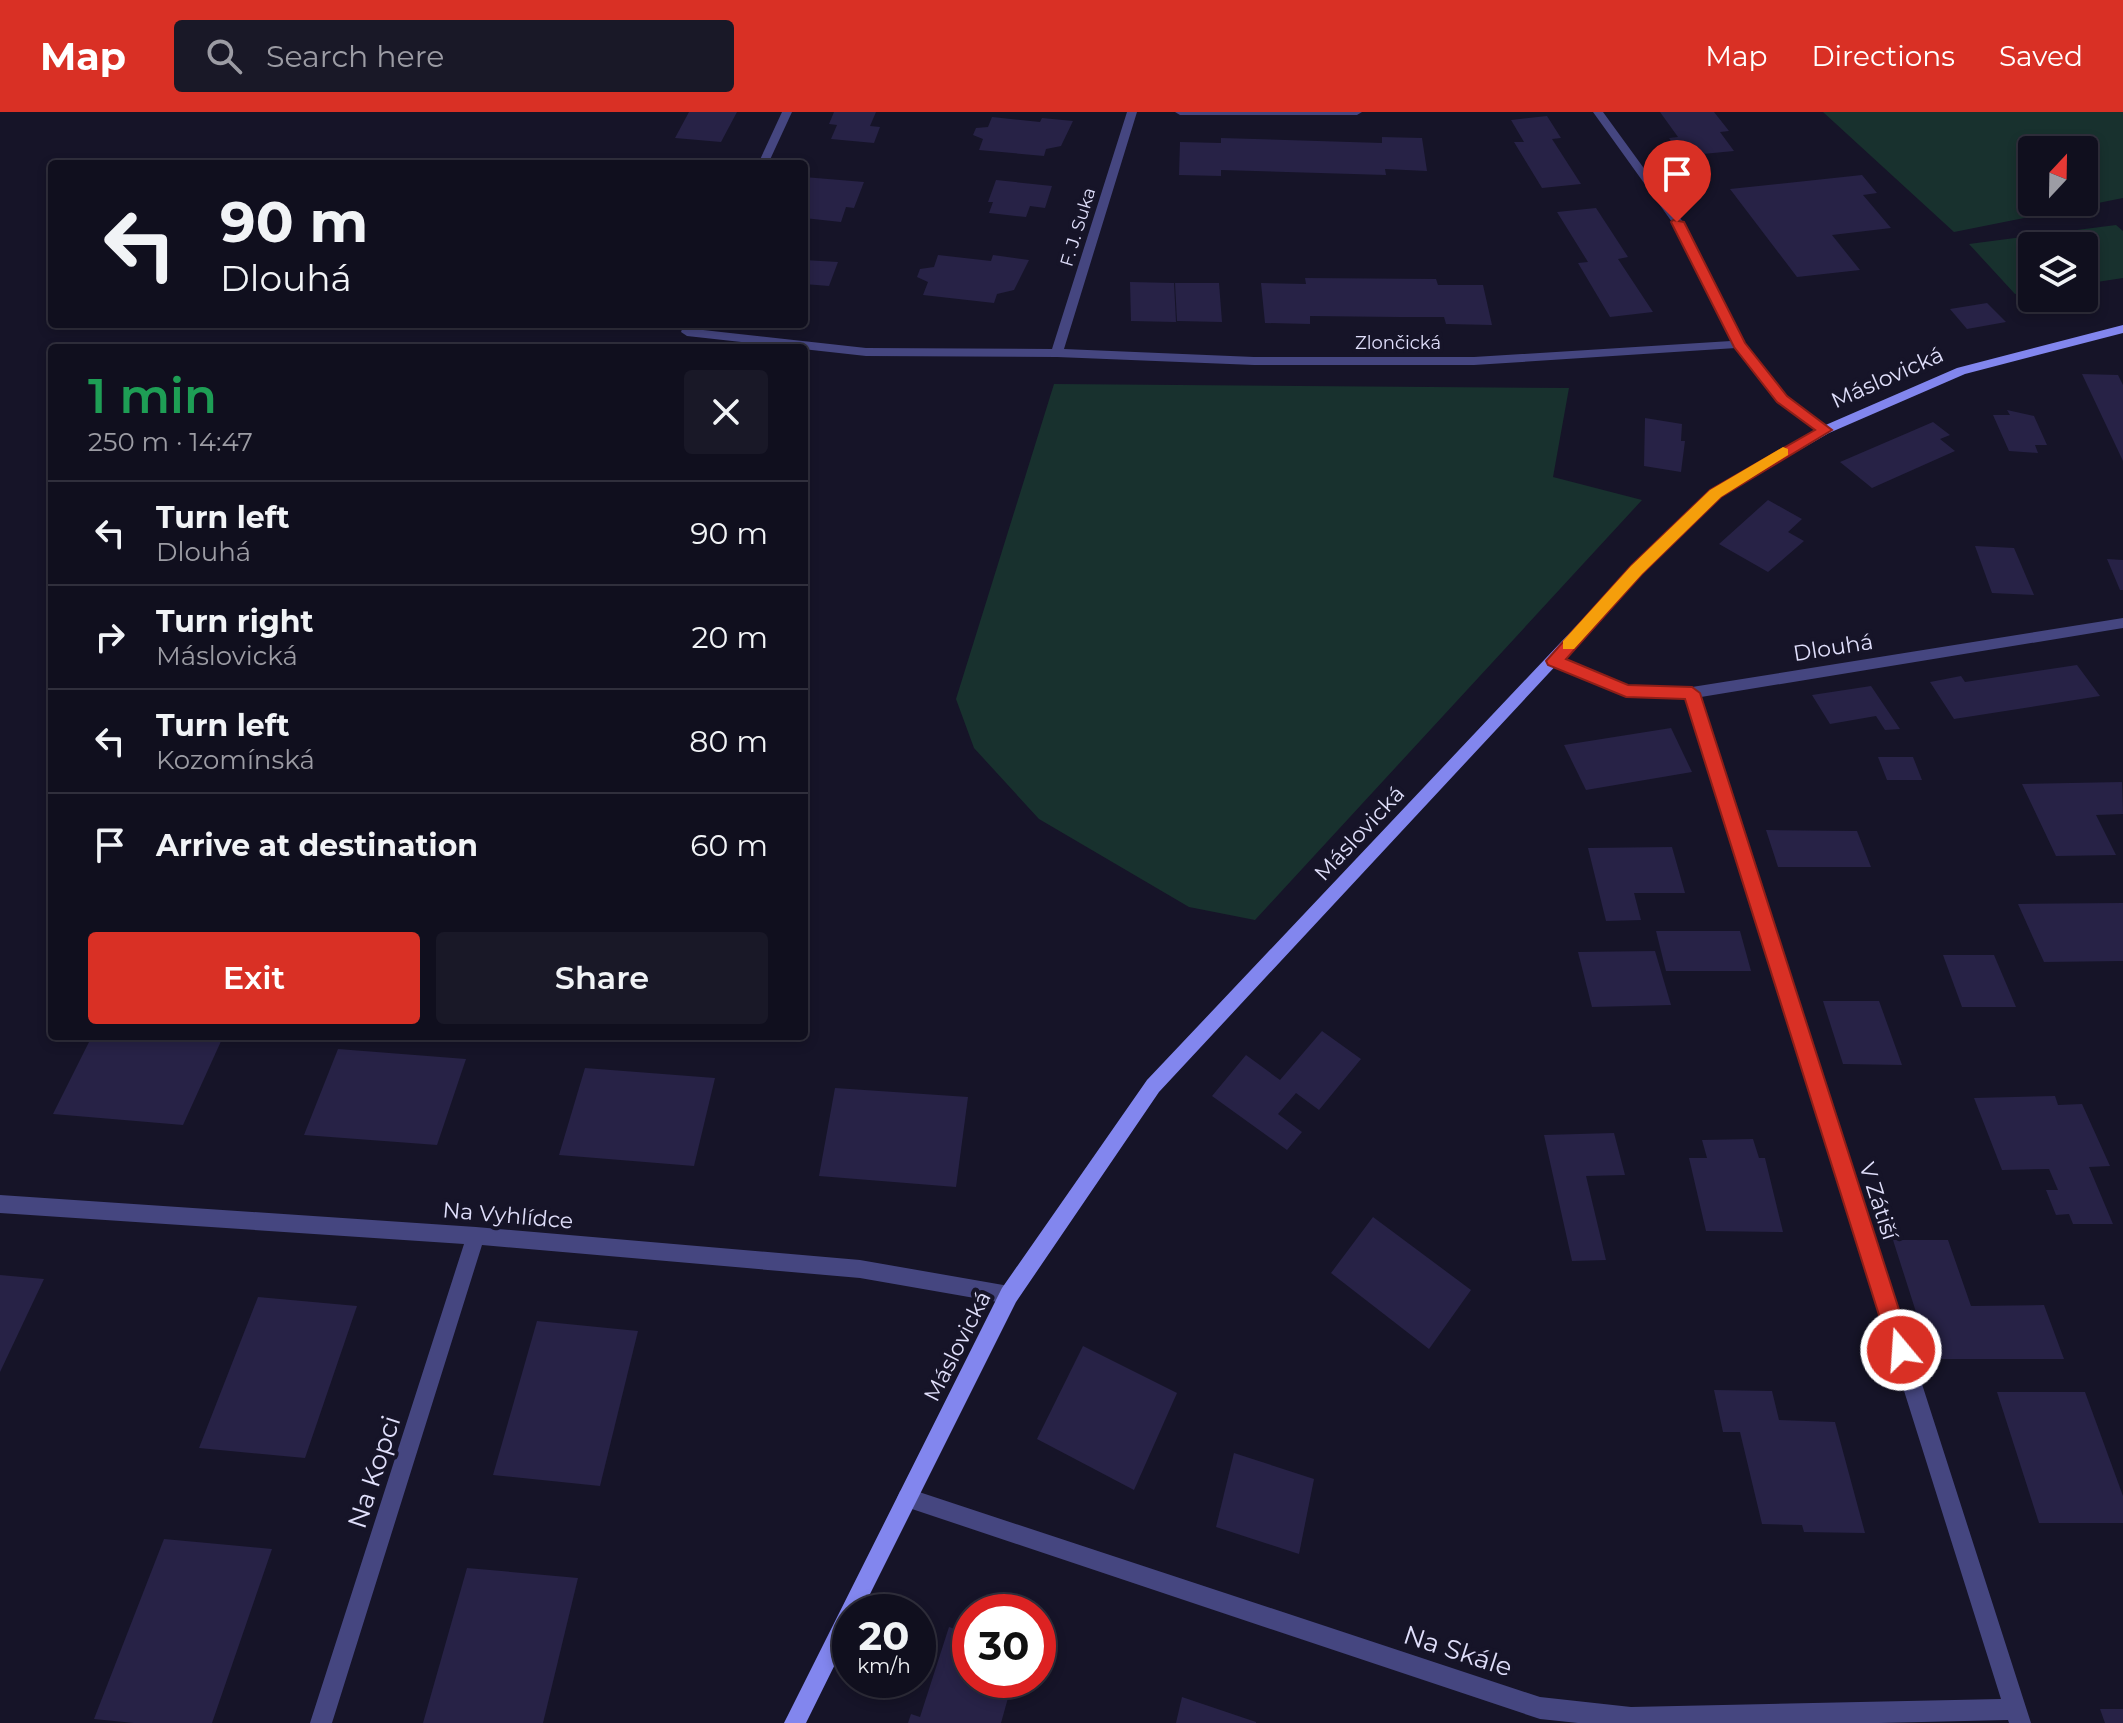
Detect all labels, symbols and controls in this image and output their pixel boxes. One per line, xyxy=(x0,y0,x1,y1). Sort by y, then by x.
search box xyxy=(174,20,734,92)
text: Map xyxy=(40,33,126,80)
icon: search xyxy=(202,34,246,78)
text: Search here xyxy=(266,38,444,75)
text: Map xyxy=(1705,39,1767,73)
text: Directions xyxy=(1811,39,1955,73)
text: Saved xyxy=(1999,39,2083,73)
north arrow xyxy=(2018,136,2098,216)
map controls xyxy=(2018,136,2098,312)
pin xyxy=(1643,140,1711,222)
icon: arrive xyxy=(1655,152,1699,196)
street label: F. J. Suka xyxy=(1056,185,1100,269)
text: 90 m xyxy=(220,188,368,256)
icon: left xyxy=(88,192,192,296)
button: layers xyxy=(2018,232,2098,312)
text: Dlouhá xyxy=(220,256,352,300)
street label: Zlončická xyxy=(1355,332,1441,354)
street label: Máslovická xyxy=(1827,341,1948,414)
text: 1 min xyxy=(88,367,217,425)
button: close xyxy=(684,370,768,454)
text: 250 m · 14:47 xyxy=(88,426,253,458)
text: Turn left xyxy=(156,499,289,536)
icon: left xyxy=(88,511,132,555)
text: 90 m xyxy=(690,515,768,552)
text: Dlouhá xyxy=(156,536,251,568)
text: Turn right xyxy=(156,603,313,640)
icon: right xyxy=(88,615,132,659)
text: 20 m xyxy=(691,619,768,656)
street label: Dlouhá xyxy=(1791,628,1875,667)
text: Máslovická xyxy=(156,640,298,672)
text: Turn left xyxy=(156,707,289,744)
icon: left xyxy=(88,719,132,763)
text: 80 m xyxy=(689,723,768,760)
text: Kozomínská xyxy=(156,744,315,776)
street label: Máslovická xyxy=(1309,780,1410,886)
icon: arrive xyxy=(88,823,132,867)
text: Arrive at destination xyxy=(156,827,478,864)
text: 60 m xyxy=(690,827,768,864)
button: Exit xyxy=(88,932,420,1024)
button: Share xyxy=(436,932,768,1024)
street label: V Zátiší xyxy=(1853,1159,1904,1244)
street label: Na Vyhlídce xyxy=(442,1196,574,1235)
street label: Máslovická xyxy=(918,1287,997,1406)
position arrow xyxy=(1859,1308,1943,1392)
street label: Na Kopci xyxy=(341,1412,407,1532)
speed limit sign: 30 xyxy=(952,1594,1056,1698)
text: 20 xyxy=(859,1611,909,1660)
street label: Na Skále xyxy=(1400,1618,1516,1684)
text: km/h xyxy=(857,1654,911,1678)

